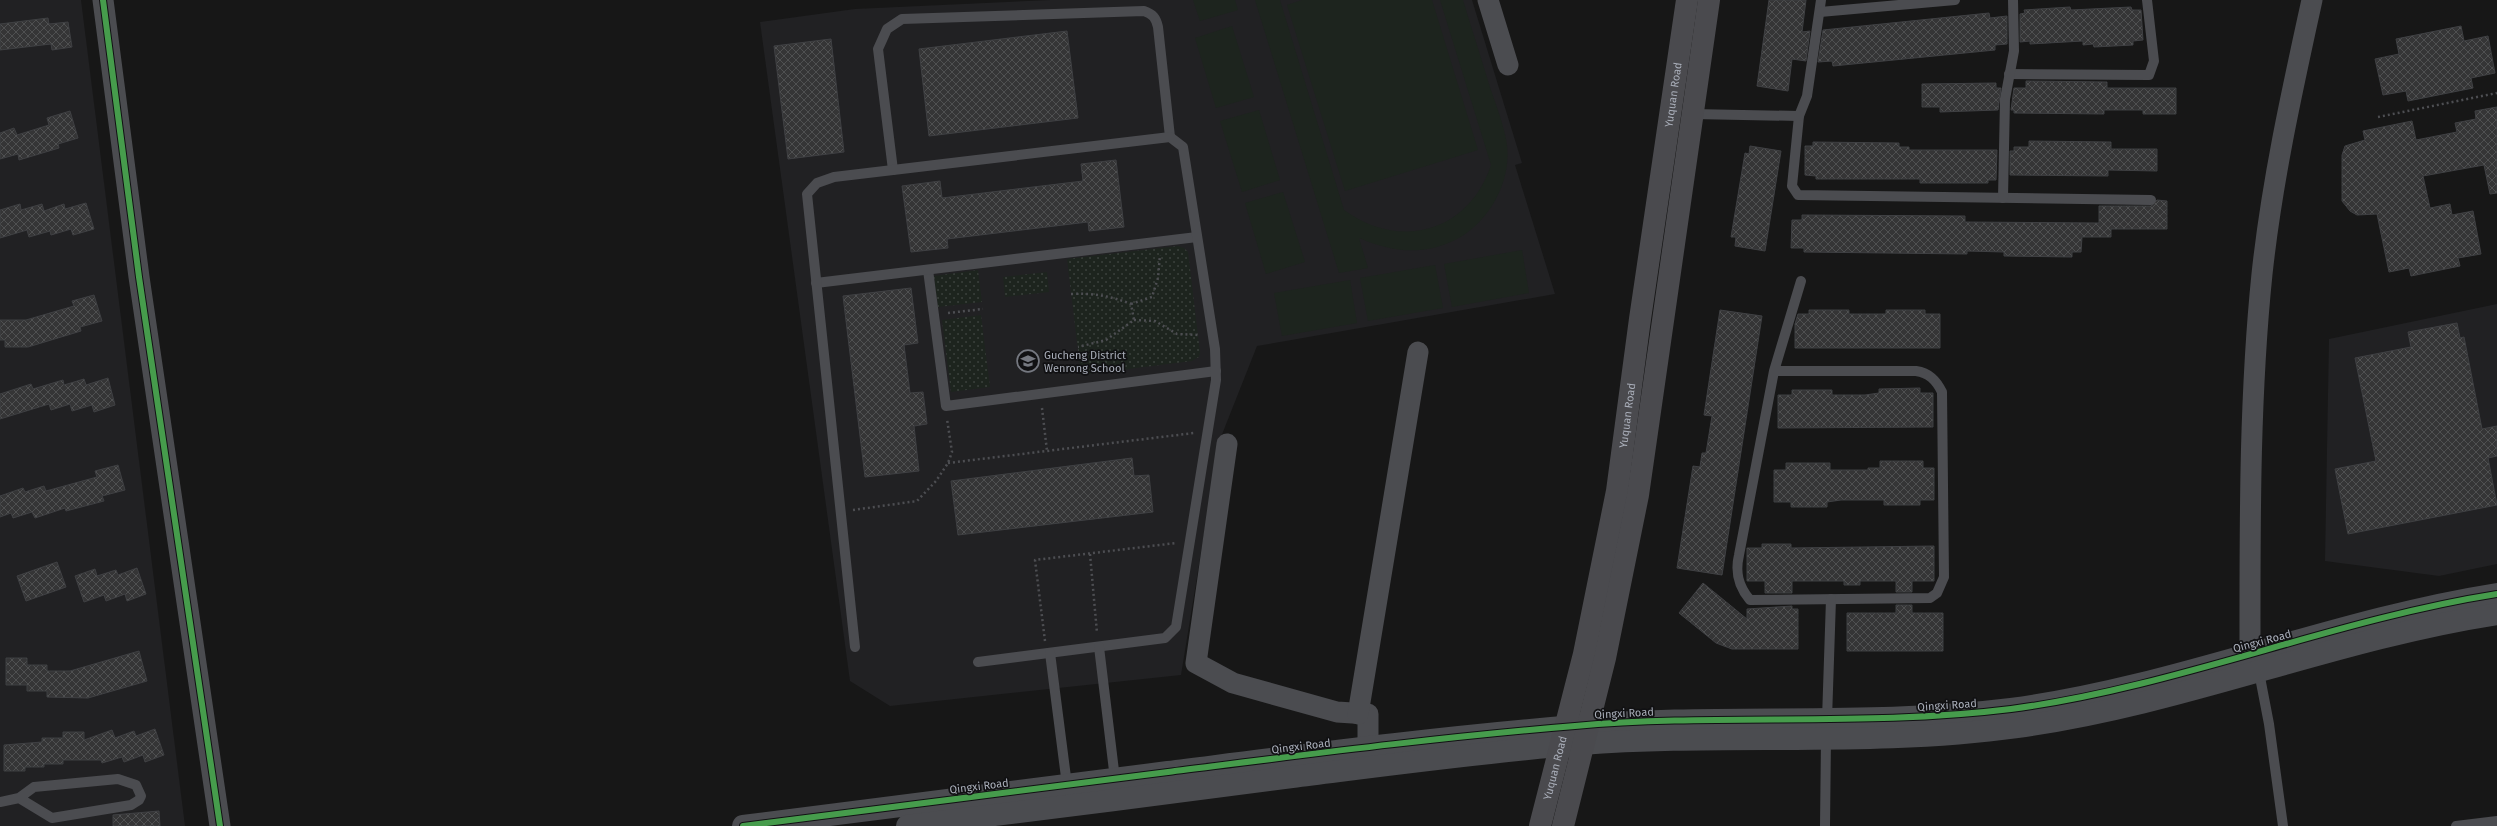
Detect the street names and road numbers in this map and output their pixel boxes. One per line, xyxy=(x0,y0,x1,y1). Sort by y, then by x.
street label: Yuquan Road xyxy=(1662,61,1685,128)
street label: Yuquan Road xyxy=(1617,382,1638,449)
street label: Qingxi Road xyxy=(2232,627,2293,655)
street label: Qingxi Road xyxy=(1917,697,1977,714)
street label: Qingxi Road xyxy=(1594,705,1654,722)
street label: Yuquan Road xyxy=(1541,735,1570,801)
street label: Qingxi Road xyxy=(1271,736,1331,757)
street label: Qingxi Road xyxy=(949,776,1009,797)

